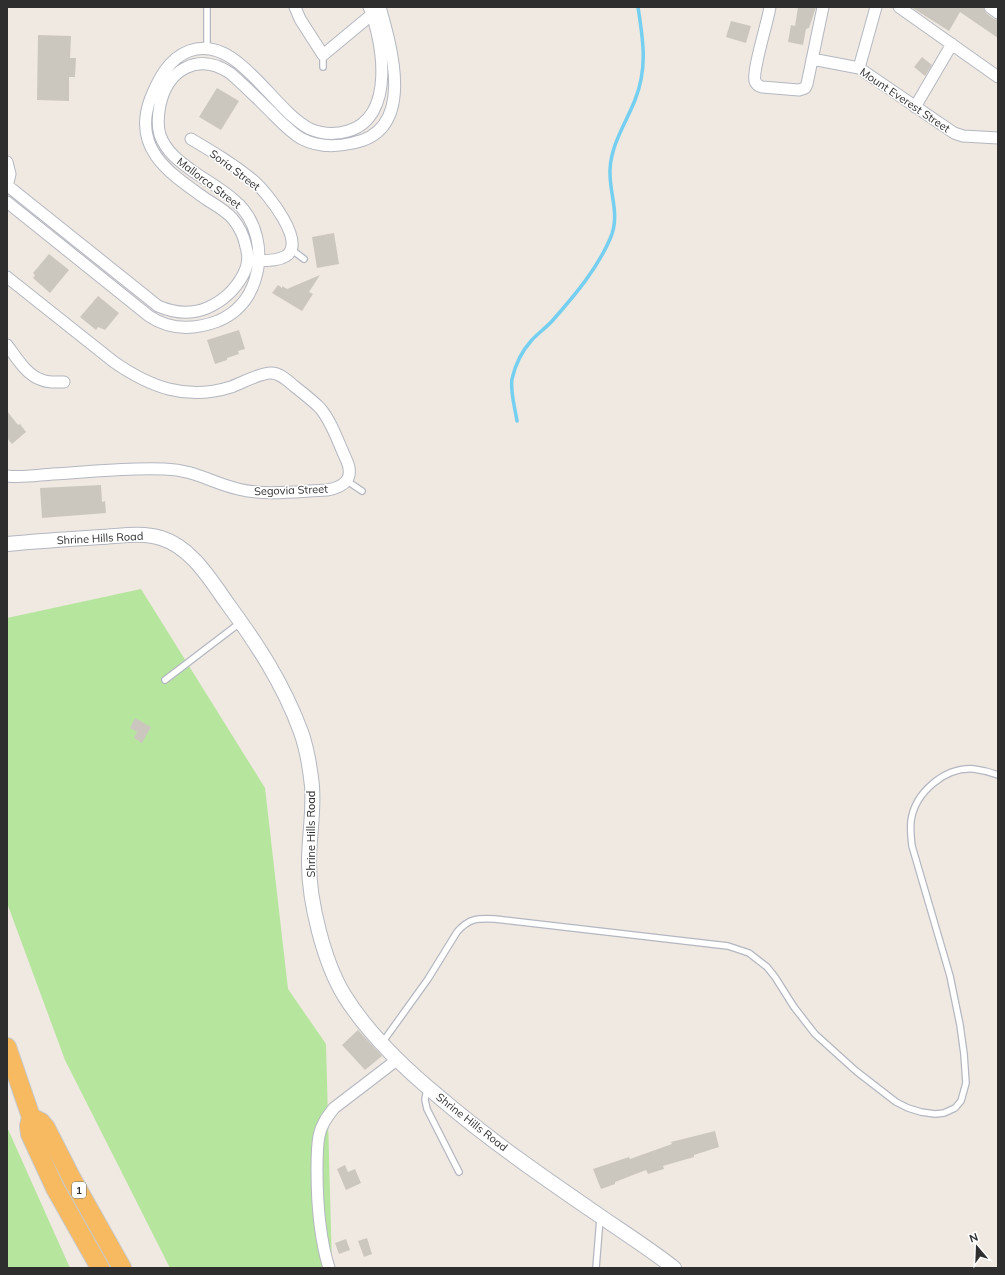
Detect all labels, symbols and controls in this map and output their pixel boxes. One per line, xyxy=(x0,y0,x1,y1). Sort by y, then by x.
street label: Mount Everest Street xyxy=(857,65,953,135)
street label: Soria Street xyxy=(207,146,263,194)
street label: Mallorca Street xyxy=(174,154,244,212)
street label: Segovia Street xyxy=(254,482,328,498)
street label: Shrine Hills Road xyxy=(56,529,144,547)
street label: Shrine Hills Road xyxy=(304,791,318,877)
street label: Shrine Hills Road xyxy=(433,1090,511,1154)
road number: 1 xyxy=(72,1182,86,1198)
north arrow xyxy=(957,1227,997,1267)
text: N xyxy=(968,1230,980,1246)

